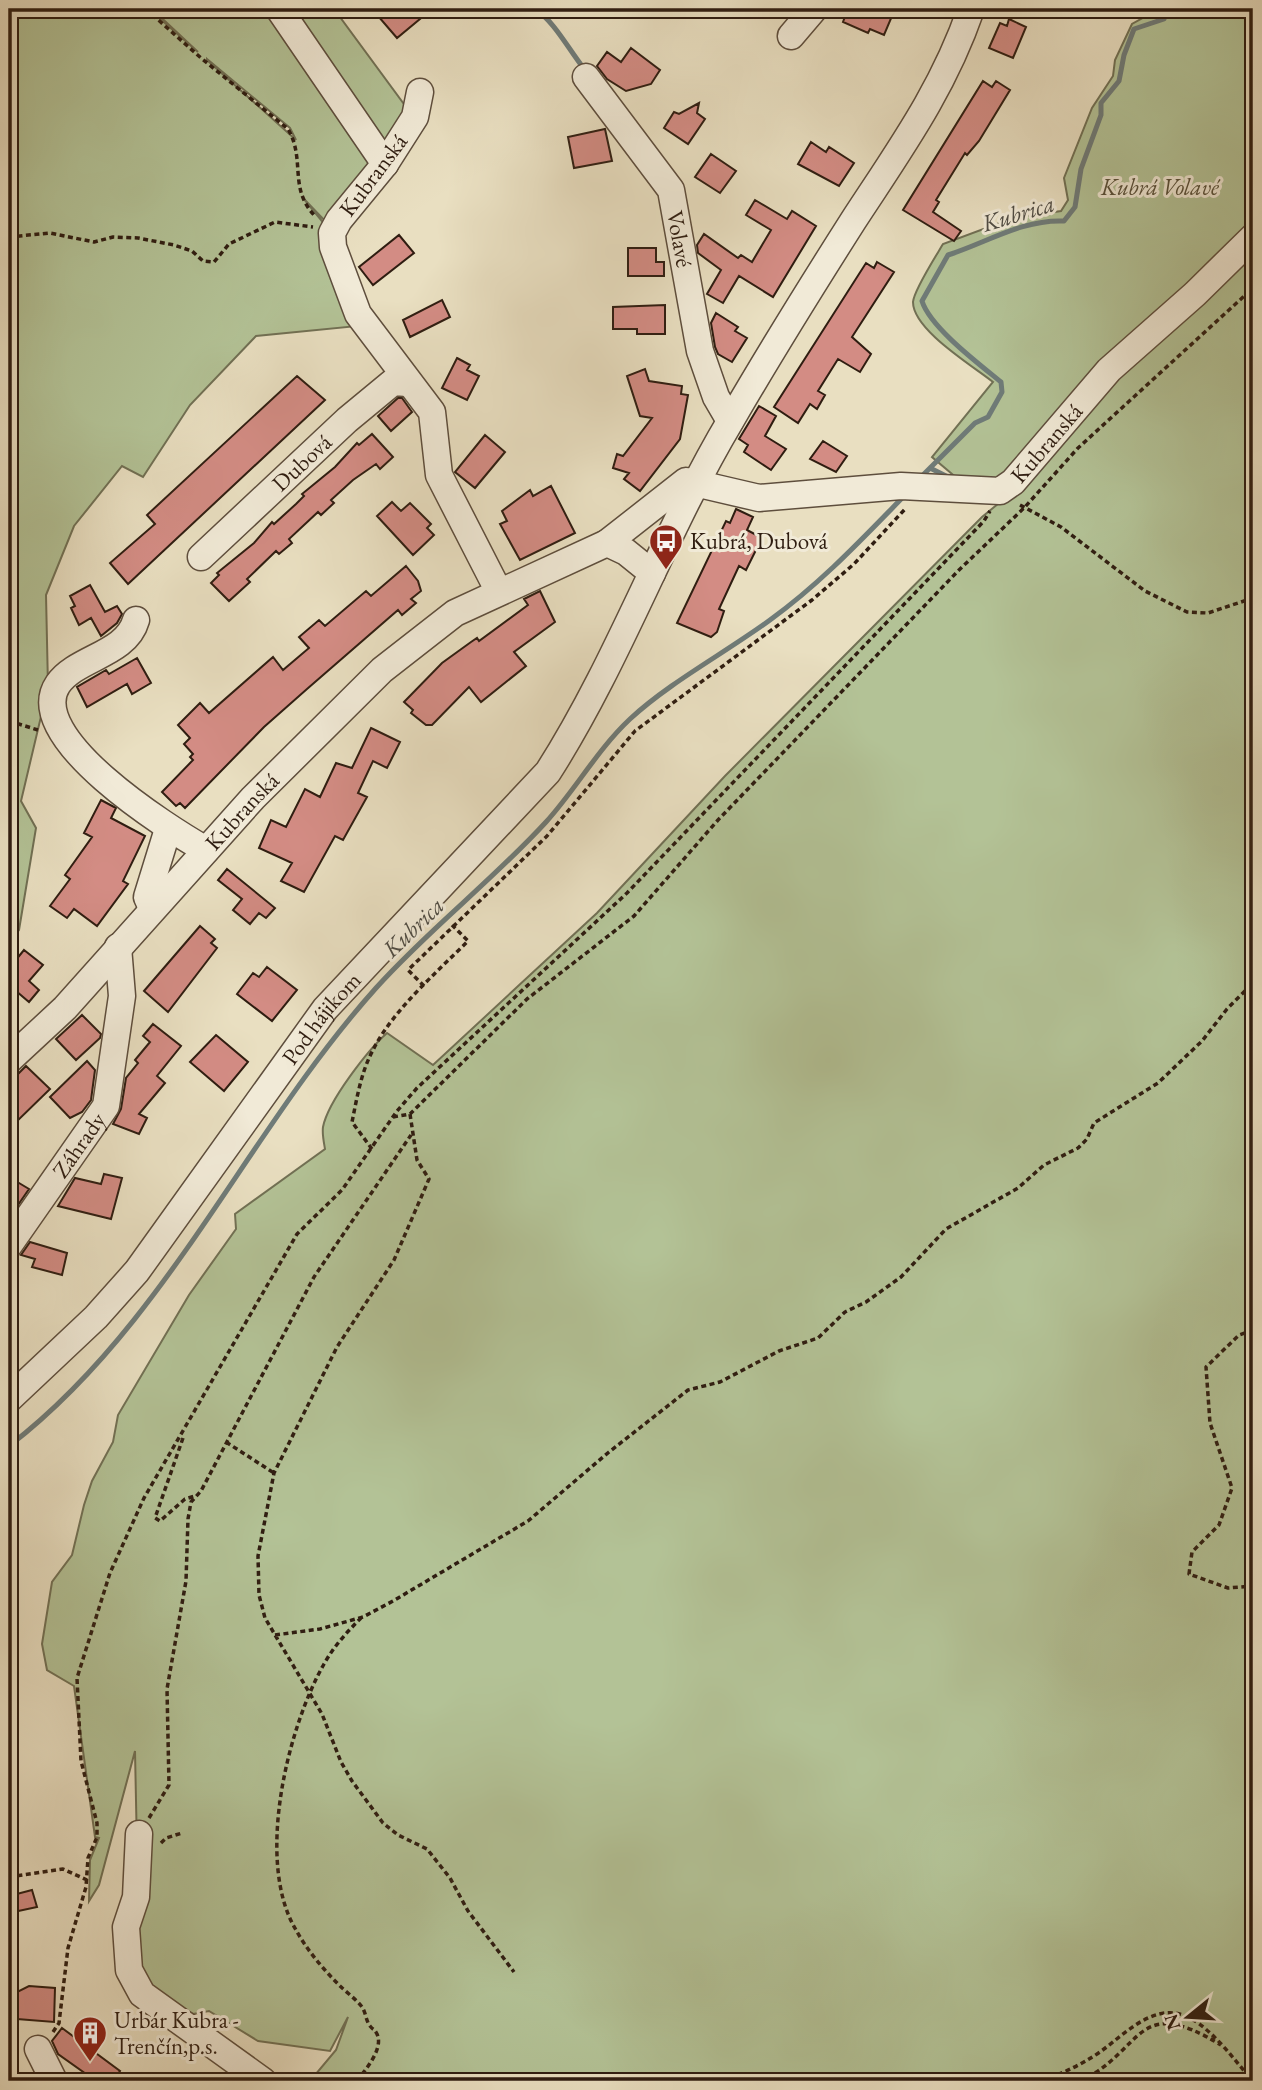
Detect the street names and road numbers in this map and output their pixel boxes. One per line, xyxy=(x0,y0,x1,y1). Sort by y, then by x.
street label: Kubranská xyxy=(332,127,414,222)
street label: Volavé xyxy=(660,208,700,270)
street label: Kubranská xyxy=(1004,396,1090,489)
street label: Dubová xyxy=(265,427,338,498)
street label: Kubranská xyxy=(198,765,286,857)
street label: Pod hájikom xyxy=(275,965,367,1071)
street label: Záhrady xyxy=(45,1105,113,1184)

